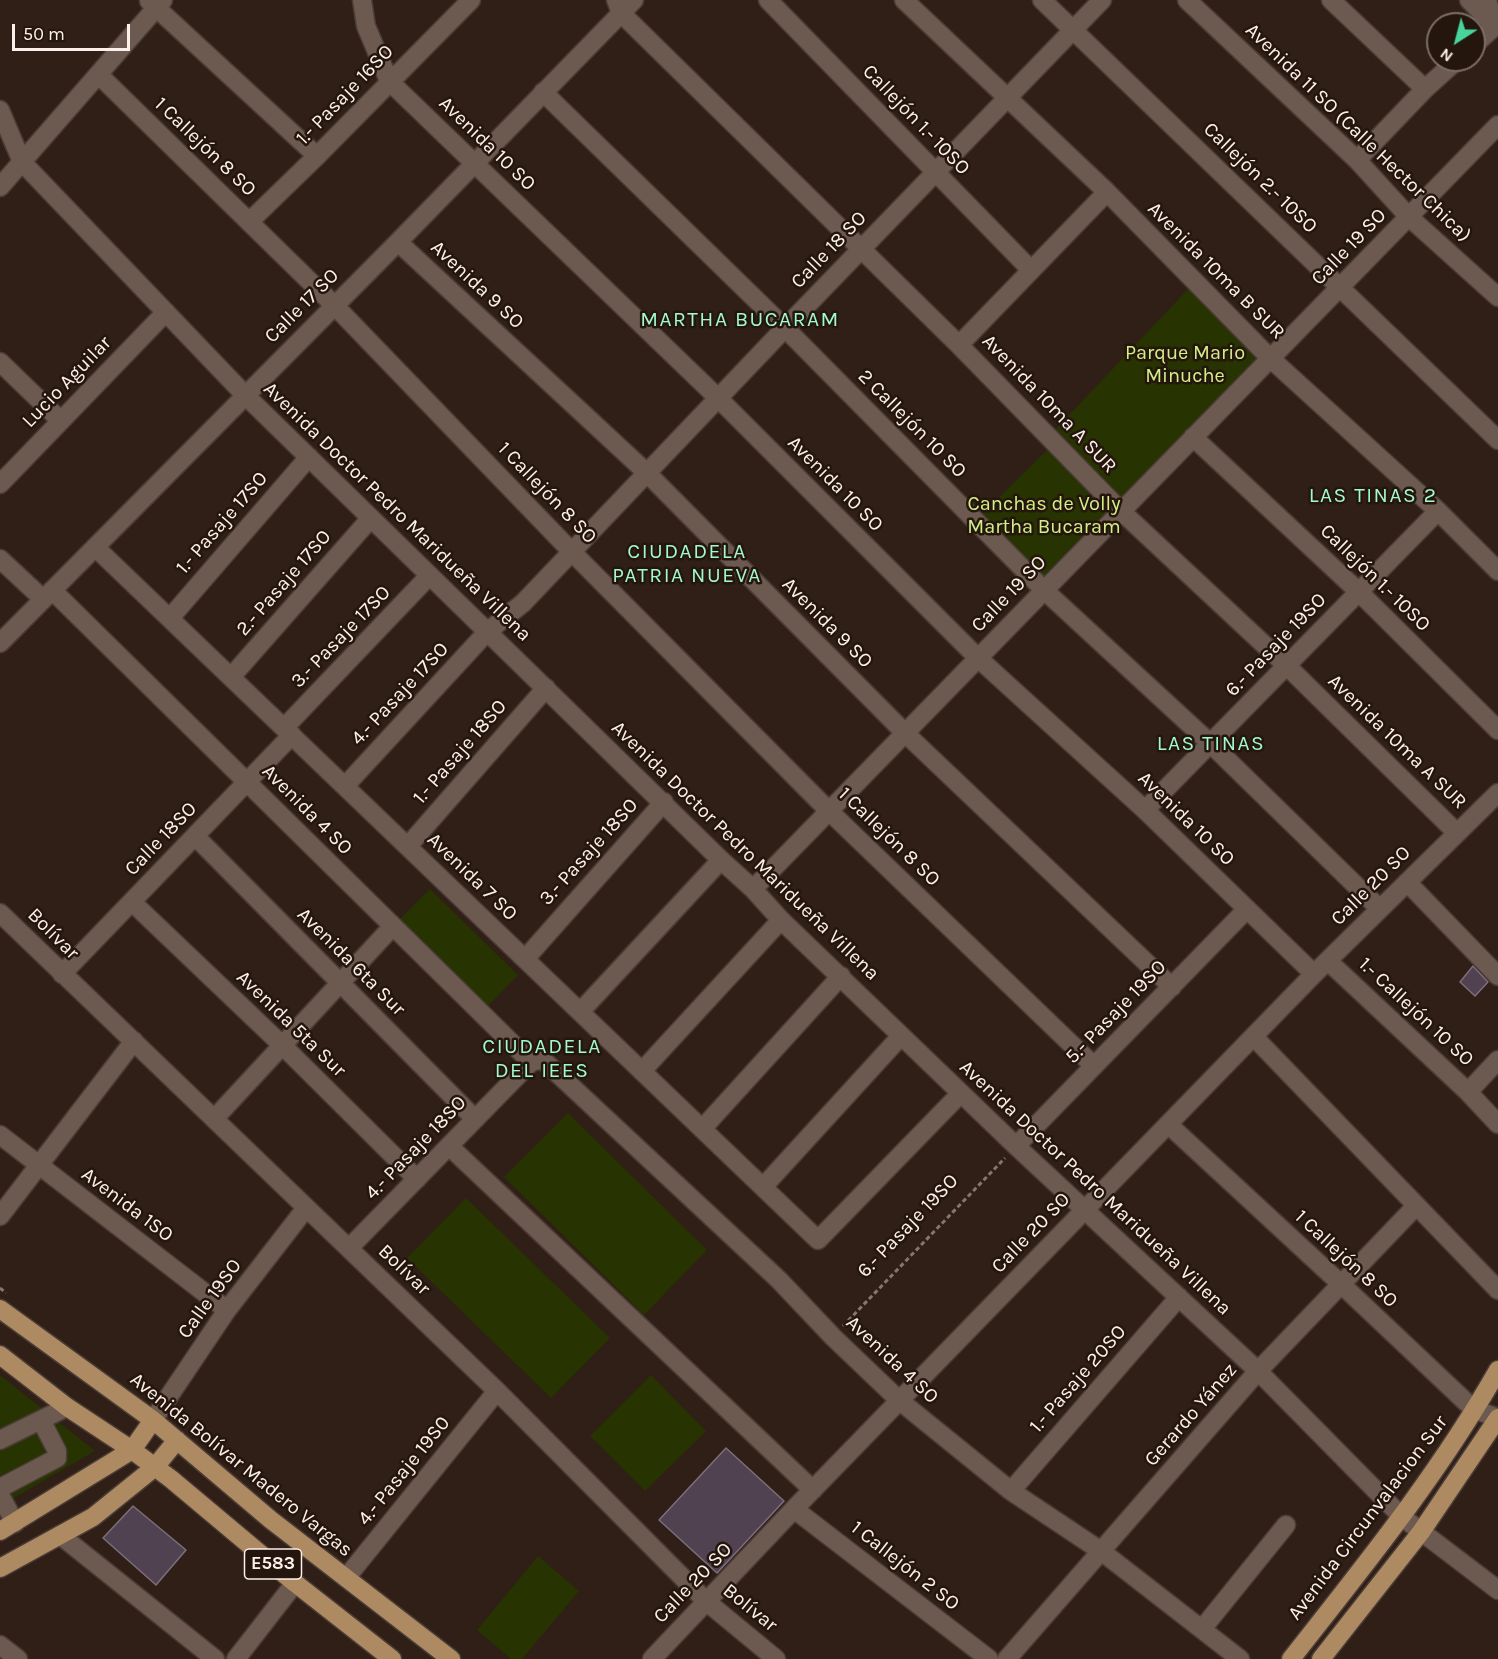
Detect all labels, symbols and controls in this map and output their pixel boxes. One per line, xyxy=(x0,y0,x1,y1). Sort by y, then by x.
scale bar xyxy=(15,12,134,50)
north arrow xyxy=(1426,12,1486,72)
street label: Avenida 11 SO (Calle Hector Chica) xyxy=(1240,19,1476,247)
text: 50 m xyxy=(23,23,65,45)
street label: 1.- Pasaje 16SO xyxy=(291,40,399,150)
text: N xyxy=(1436,44,1457,66)
street label: Callejón 1.- 10SO xyxy=(857,60,975,180)
street label: 1 Callejón 8 SO xyxy=(149,92,261,202)
street label: Avenida 10 SO xyxy=(434,92,540,196)
street label: Callejón 2.- 10SO xyxy=(1198,118,1322,238)
street label: Avenida 10ma B SUR xyxy=(1142,197,1290,345)
street label: Calle 19 SO xyxy=(1307,204,1391,290)
street label: Calle 18 SO xyxy=(786,206,872,294)
street label: Avenida 9 SO xyxy=(426,236,528,334)
street label: Calle 17 SO xyxy=(260,264,344,348)
district label: MARTHA BUCARAM xyxy=(640,307,840,333)
street label: Avenida 10ma A SUR xyxy=(977,330,1121,478)
street label: Lucio Aguilar xyxy=(17,331,117,433)
park label: Parque Mario Minuche xyxy=(1125,341,1245,388)
street label: 2 Callejón 10 SO xyxy=(853,365,971,483)
street label: Avenida Doctor Pedro Maridueña Villena xyxy=(258,377,536,647)
street label: Avenida 10 SO xyxy=(782,431,888,537)
street label: 1 Callejón 8 SO xyxy=(492,437,602,549)
street label: 1.- Pasaje 17SO xyxy=(171,467,273,579)
district label: LAS TINAS 2 xyxy=(1309,483,1437,509)
park label: Canchas de Volly Martha Bucaram xyxy=(967,492,1121,539)
street label: Callejón 1.- 10SO xyxy=(1315,519,1435,637)
street label: 2.- Pasaje 17SO xyxy=(231,525,337,641)
district label: CIUDADELA PATRIA NUEVA xyxy=(612,539,762,589)
street label: Calle 19 SO xyxy=(967,551,1051,637)
street label: Avenida 9 SO xyxy=(777,573,877,673)
street label: 3.- Pasaje 17SO xyxy=(286,581,396,693)
street label: 6.- Pasaje 19SO xyxy=(1221,588,1331,702)
street label: 4.- Pasaje 17SO xyxy=(346,637,454,751)
street label: Avenida 10ma A SUR xyxy=(1323,670,1471,814)
street label: 1.- Pasaje 18SO xyxy=(408,695,512,809)
street label: Avenida Doctor Pedro Maridueña Villena xyxy=(606,716,884,986)
district label: LAS TINAS xyxy=(1157,731,1265,757)
street label: Avenida 4 SO xyxy=(257,760,357,860)
street label: Avenida 10 SO xyxy=(1133,767,1239,871)
street label: 1 Callejón 8 SO xyxy=(833,782,945,892)
street label: 3.- Pasaje 18SO xyxy=(535,793,643,911)
street label: Calle 18SO xyxy=(120,797,202,881)
street label: Avenida 7 SO xyxy=(422,828,522,926)
street label: Calle 20 SO xyxy=(1326,841,1416,931)
street label: Bolívar xyxy=(22,903,84,965)
street label: Avenida 6ta Sur xyxy=(292,903,410,1021)
street label: 1.- Callejón 10 SO xyxy=(1353,952,1479,1072)
street label: 5.- Pasaje 19SO xyxy=(1061,955,1171,1069)
street label: Avenida 5ta Sur xyxy=(231,966,351,1082)
district label: CIUDADELA DEL IEES xyxy=(482,1034,602,1084)
street label: Avenida Doctor Pedro Maridueña Villena xyxy=(954,1055,1236,1321)
street label: 4.- Pasaje 18SO xyxy=(360,1091,472,1205)
street label: Avenida 1SO xyxy=(76,1163,178,1247)
street label: 6.- Pasaje 19SO xyxy=(853,1169,963,1283)
street label: Calle 20 SO xyxy=(987,1188,1075,1278)
street label: 1 Callejón 8 SO xyxy=(1289,1205,1403,1313)
street label: Bolívar xyxy=(373,1239,435,1301)
street label: Calle 19SO xyxy=(173,1254,247,1344)
street label: Avenida 4 SO xyxy=(841,1311,943,1409)
street label: 1.- Pasaje 20SO xyxy=(1025,1320,1131,1438)
street label: Gerardo Yánez xyxy=(1140,1359,1242,1471)
street label: Avenida Bolívar Madero Vargas xyxy=(125,1368,357,1562)
street label: Avenida Circunvalacion Sur xyxy=(1283,1411,1453,1625)
street label: 4.- Pasaje 19S0 xyxy=(353,1412,455,1530)
street label: 1 Callejón 2 SO xyxy=(846,1516,964,1616)
street label: Calle 20 SO xyxy=(649,1538,737,1628)
road number: E583 xyxy=(244,1549,302,1579)
street label: Bolívar xyxy=(718,1579,782,1637)

